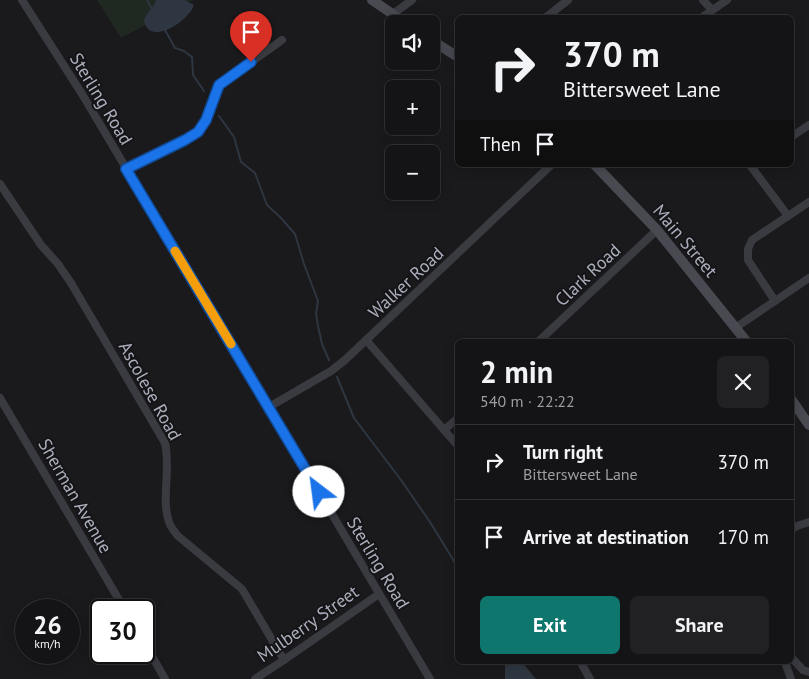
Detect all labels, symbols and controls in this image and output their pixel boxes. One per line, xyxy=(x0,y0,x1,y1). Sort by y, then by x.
pin xyxy=(230,11,272,62)
map controls xyxy=(385,15,440,200)
button: sound xyxy=(385,15,440,70)
icon: arrive xyxy=(237,18,265,46)
text: 370 m xyxy=(563,31,660,77)
icon: right xyxy=(480,35,545,100)
street label: Sterling Road xyxy=(65,49,138,149)
text: Bittersweet Lane xyxy=(563,75,721,103)
button: + xyxy=(385,80,440,135)
icon: arrive xyxy=(531,130,559,158)
text: Then xyxy=(480,132,521,156)
button: − xyxy=(385,145,440,200)
street label: Main Street xyxy=(648,199,723,282)
street label: Clark Road xyxy=(550,238,625,311)
street label: Walker Road xyxy=(363,242,448,323)
street label: Ascolese Road xyxy=(114,337,187,444)
text: 2 min xyxy=(480,352,553,391)
button: close xyxy=(717,356,769,408)
text: 540 m · 22:22 xyxy=(480,391,575,411)
street label: Sherman Avenue xyxy=(33,434,118,557)
text: Turn right xyxy=(523,440,603,464)
icon: right xyxy=(480,448,508,476)
text: 370 m xyxy=(717,450,769,474)
text: Bittersweet Lane xyxy=(523,464,638,484)
position arrow xyxy=(292,465,344,517)
street label: Sterling Road xyxy=(342,513,415,613)
icon: arrive xyxy=(480,523,508,551)
text: Arrive at destination xyxy=(523,525,689,549)
text: 170 m xyxy=(717,525,769,549)
street label: Mulberry Street xyxy=(252,580,363,667)
button: Exit xyxy=(480,596,620,654)
button: Share xyxy=(630,596,769,654)
speed limit sign: 30 xyxy=(90,599,155,664)
text: 26 xyxy=(33,609,62,641)
text: km/h xyxy=(34,636,61,651)

